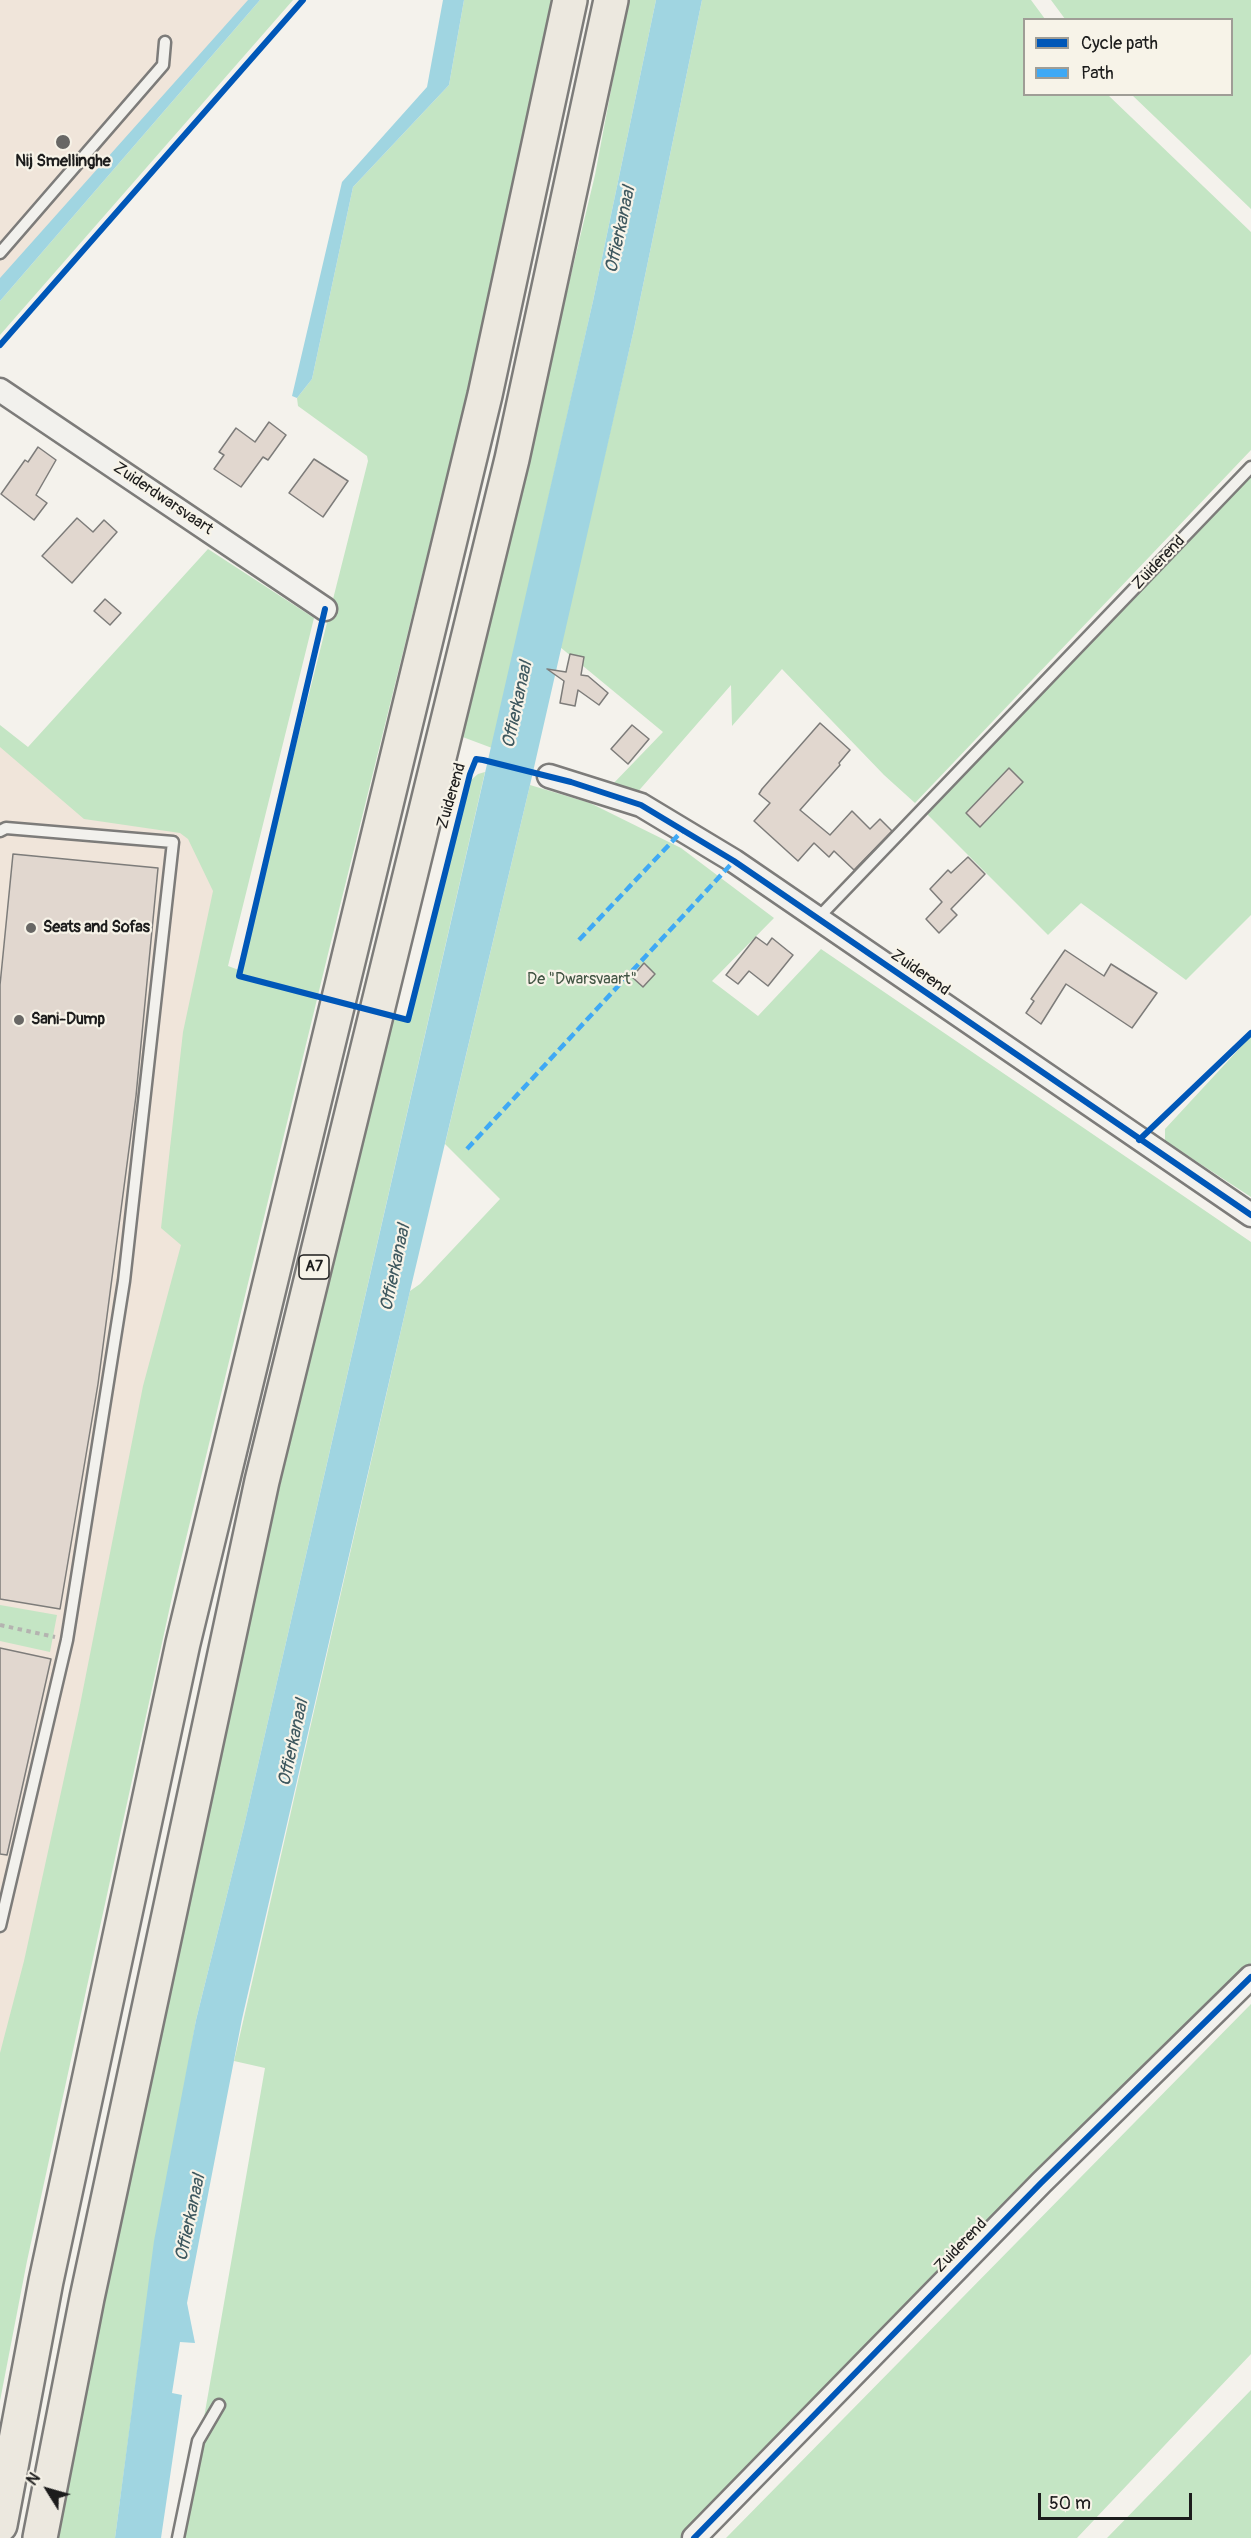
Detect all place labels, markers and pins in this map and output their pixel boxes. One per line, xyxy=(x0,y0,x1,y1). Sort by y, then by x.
marker: Nij Smellinghe xyxy=(54,133,72,151)
place label: Nij Smellinghe xyxy=(15,152,111,172)
place label: Seats and Sofas xyxy=(43,918,150,938)
marker: Seats and Sofas xyxy=(24,921,38,935)
place label: Sani-Dump xyxy=(31,1010,105,1030)
marker: Sani-Dump xyxy=(12,1013,26,1027)

